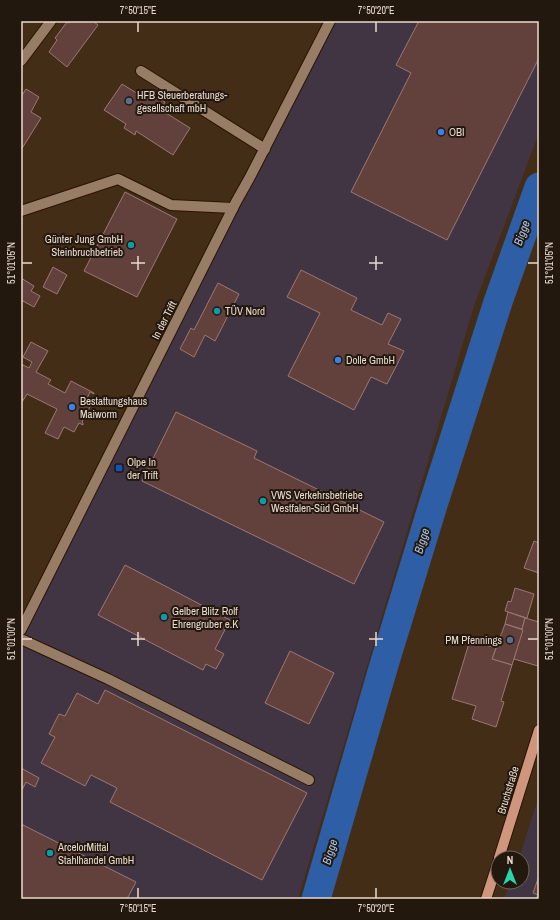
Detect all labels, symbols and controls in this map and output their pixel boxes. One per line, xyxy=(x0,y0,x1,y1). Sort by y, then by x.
text: 7°50'15"E xyxy=(120,4,156,17)
text: 7°50'20"E xyxy=(358,4,394,17)
place label: HFB Steuerberatungs- gesellschaft mbH xyxy=(137,88,227,115)
marker: HFB Steuerberatungs- gesellschaft mbH xyxy=(124,96,134,106)
place label: OBI xyxy=(449,125,465,139)
marker: OBI xyxy=(436,127,446,137)
water label: Bigge xyxy=(510,218,534,248)
place label: Günter Jung GmbH Steinbruchbetrieb xyxy=(45,232,123,259)
marker: Günter Jung GmbH Steinbruchbetrieb xyxy=(126,240,136,250)
text: 51°01'05"N xyxy=(5,242,18,284)
text: 51°01'05"N xyxy=(543,242,556,284)
street label: In der Trift xyxy=(148,298,180,342)
place label: TÜV Nord xyxy=(225,304,265,318)
marker: TÜV Nord xyxy=(212,306,222,316)
place label: Dolle GmbH xyxy=(346,353,395,367)
marker: Dolle GmbH xyxy=(333,355,343,365)
place label: Bestattungshaus Maiworm xyxy=(80,394,148,421)
marker: Bestattungshaus Maiworm xyxy=(67,402,77,412)
place label: Olpe In der Trift xyxy=(127,455,159,482)
marker: Olpe In der Trift xyxy=(114,463,124,473)
place label: VWS Verkehrsbetriebe Westfalen-Süd GmbH xyxy=(271,488,363,515)
marker: VWS Verkehrsbetriebe Westfalen-Süd GmbH xyxy=(258,496,268,506)
water label: Bigge xyxy=(411,526,434,556)
place label: Gelber Blitz Rolf Ehrengruber e.K xyxy=(172,604,238,631)
marker: Gelber Blitz Rolf Ehrengruber e.K xyxy=(159,612,169,622)
text: 51°01'00"N xyxy=(5,618,18,660)
text: 51°01'00"N xyxy=(543,618,556,660)
place label: PM Pfennings xyxy=(445,633,502,647)
marker: PM Pfennings xyxy=(505,635,515,645)
street label: Bruchstraße xyxy=(494,764,522,816)
water label: Bigge xyxy=(319,837,342,867)
place label: ArcelorMittal Stahlhandel GmbH xyxy=(57,840,134,867)
marker: ArcelorMittal Stahlhandel GmbH xyxy=(45,848,55,858)
north arrow xyxy=(490,850,530,890)
text: N xyxy=(507,853,513,867)
text: 7°50'15"E xyxy=(120,902,156,915)
text: 7°50'20"E xyxy=(358,902,394,915)

